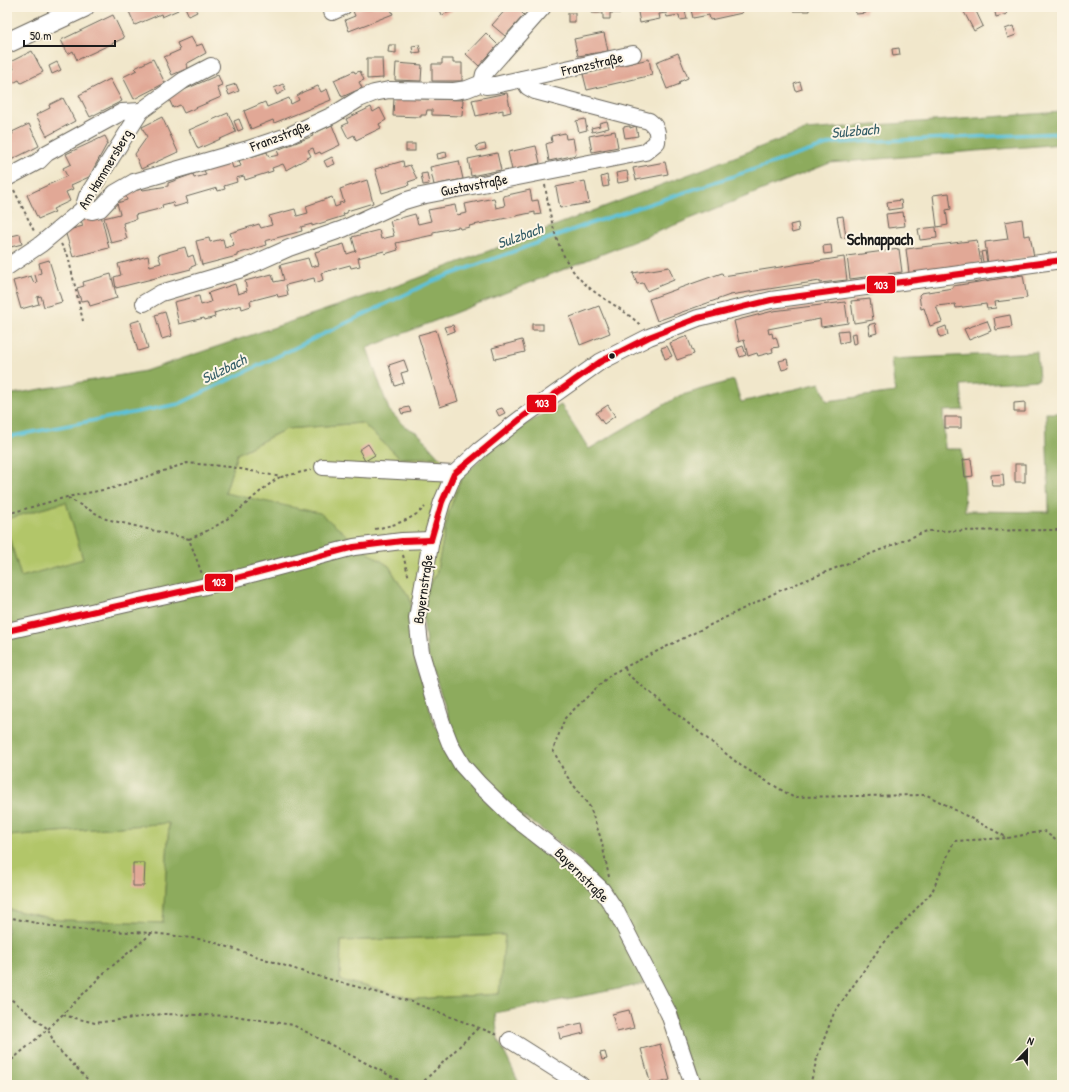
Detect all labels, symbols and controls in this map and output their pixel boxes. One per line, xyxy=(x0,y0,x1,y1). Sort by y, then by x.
scale bar xyxy=(24,22,115,48)
text: 50 m xyxy=(30,27,51,44)
street label: Franzstraße xyxy=(558,47,625,81)
street label: Franzstraße xyxy=(246,115,313,157)
water label: Sulzbach xyxy=(830,118,881,143)
street label: Am Hammersberg xyxy=(73,125,137,213)
street label: Gustavstraße xyxy=(439,169,510,201)
water label: Sulzbach xyxy=(494,217,547,254)
district label: Schnappach xyxy=(847,228,914,251)
line badge: 103 xyxy=(866,275,896,294)
text: 103 xyxy=(874,278,888,292)
water label: Sulzbach xyxy=(198,348,251,388)
unlabelled marker xyxy=(607,351,617,361)
line badge: 103 xyxy=(526,394,557,413)
text: 103 xyxy=(535,396,549,410)
street label: Bayernstraße xyxy=(408,553,438,625)
line badge: 103 xyxy=(204,573,234,592)
text: 103 xyxy=(212,575,226,589)
street label: Bayernstraße xyxy=(550,843,614,907)
north arrow xyxy=(1007,1030,1047,1070)
text: N xyxy=(1025,1033,1036,1048)

